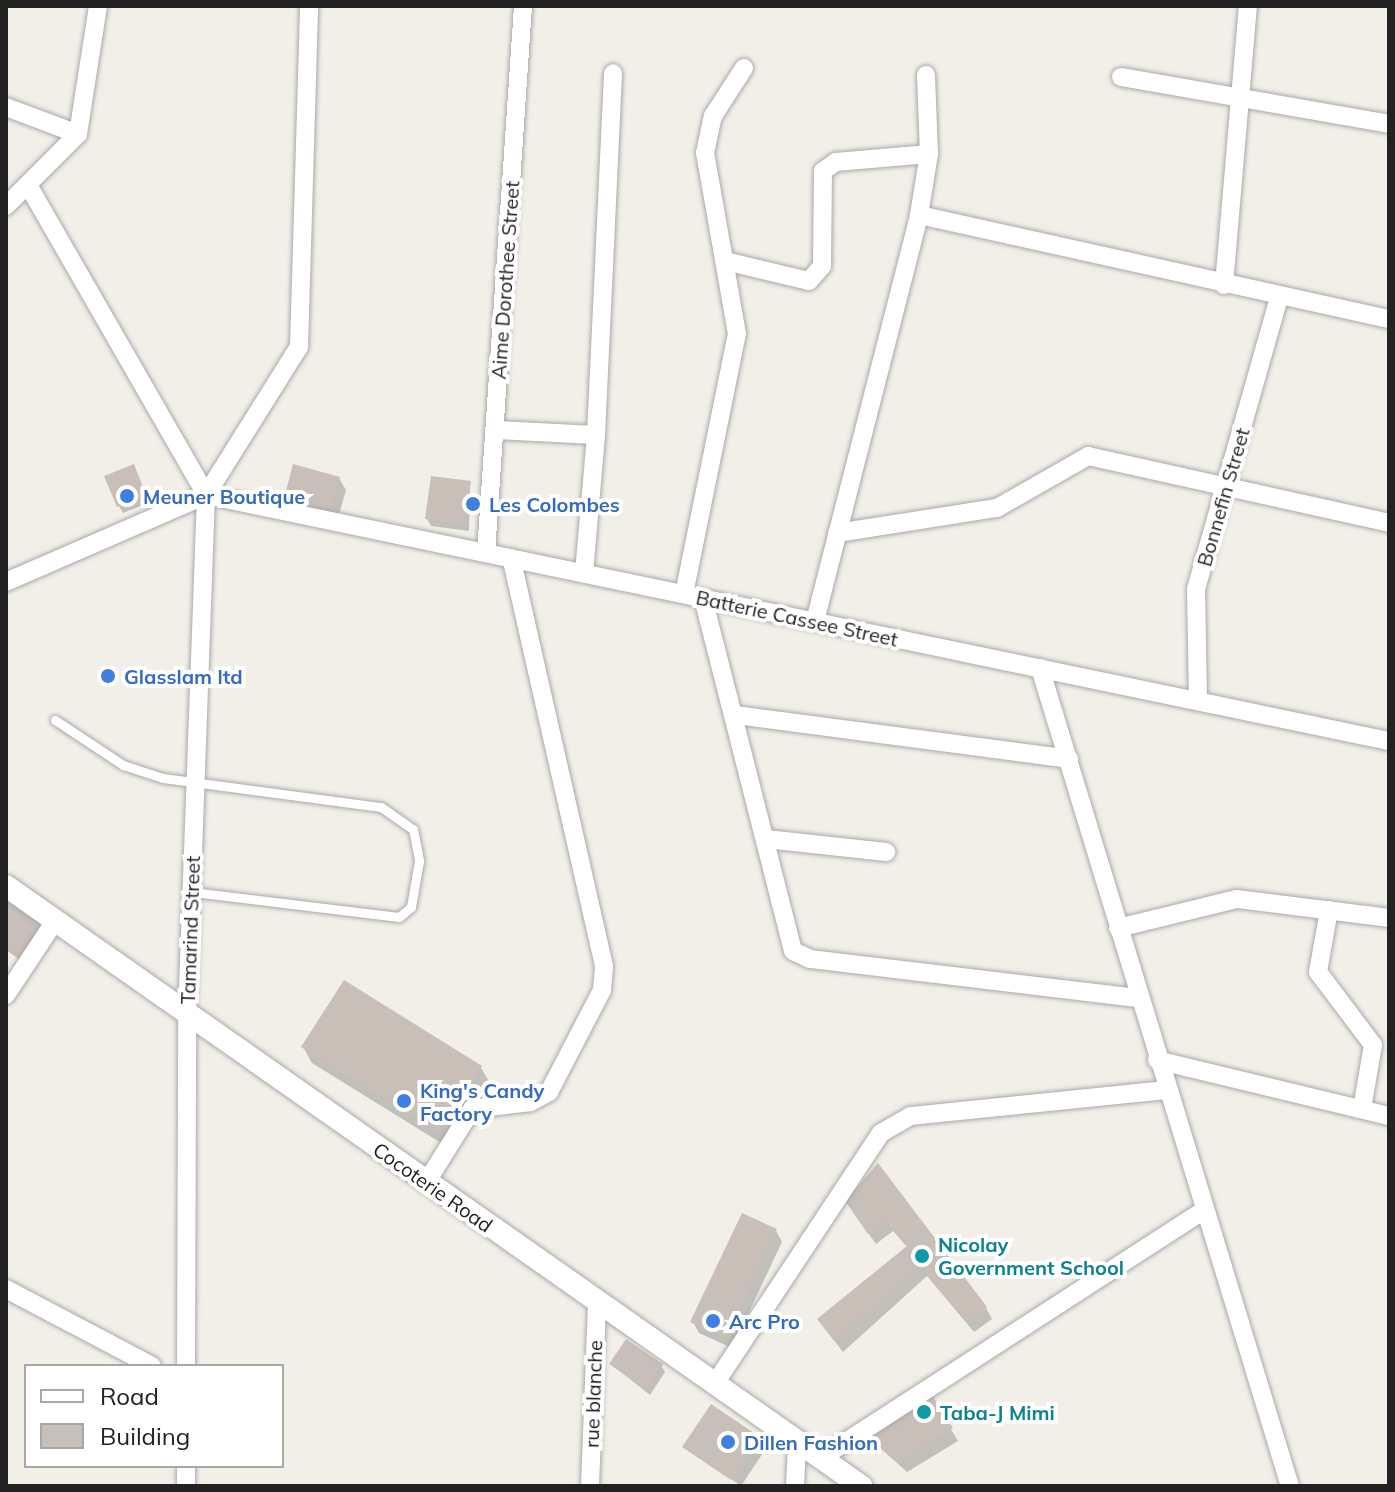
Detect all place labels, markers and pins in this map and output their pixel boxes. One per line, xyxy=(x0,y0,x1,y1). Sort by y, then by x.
place label: Meuner Boutique xyxy=(143,484,305,508)
marker: Meuner Boutique xyxy=(118,487,136,505)
place label: Les Colombes xyxy=(489,492,620,516)
marker: Les Colombes xyxy=(464,495,482,513)
place label: Glasslam ltd xyxy=(124,664,243,688)
marker: Glasslam ltd xyxy=(99,667,117,685)
place label: King's Candy Factory xyxy=(420,1078,544,1125)
marker: King's Candy Factory xyxy=(395,1092,413,1110)
place label: Nicolay Government School xyxy=(938,1232,1124,1279)
marker: Nicolay Government School xyxy=(913,1247,931,1265)
place label: Arc Pro xyxy=(729,1309,800,1333)
marker: Arc Pro xyxy=(704,1312,722,1330)
place label: Taba-J Mimi xyxy=(940,1400,1055,1424)
marker: Taba-J Mimi xyxy=(915,1403,933,1421)
place label: Dillen Fashion xyxy=(744,1430,878,1454)
marker: Dillen Fashion xyxy=(719,1433,737,1451)

